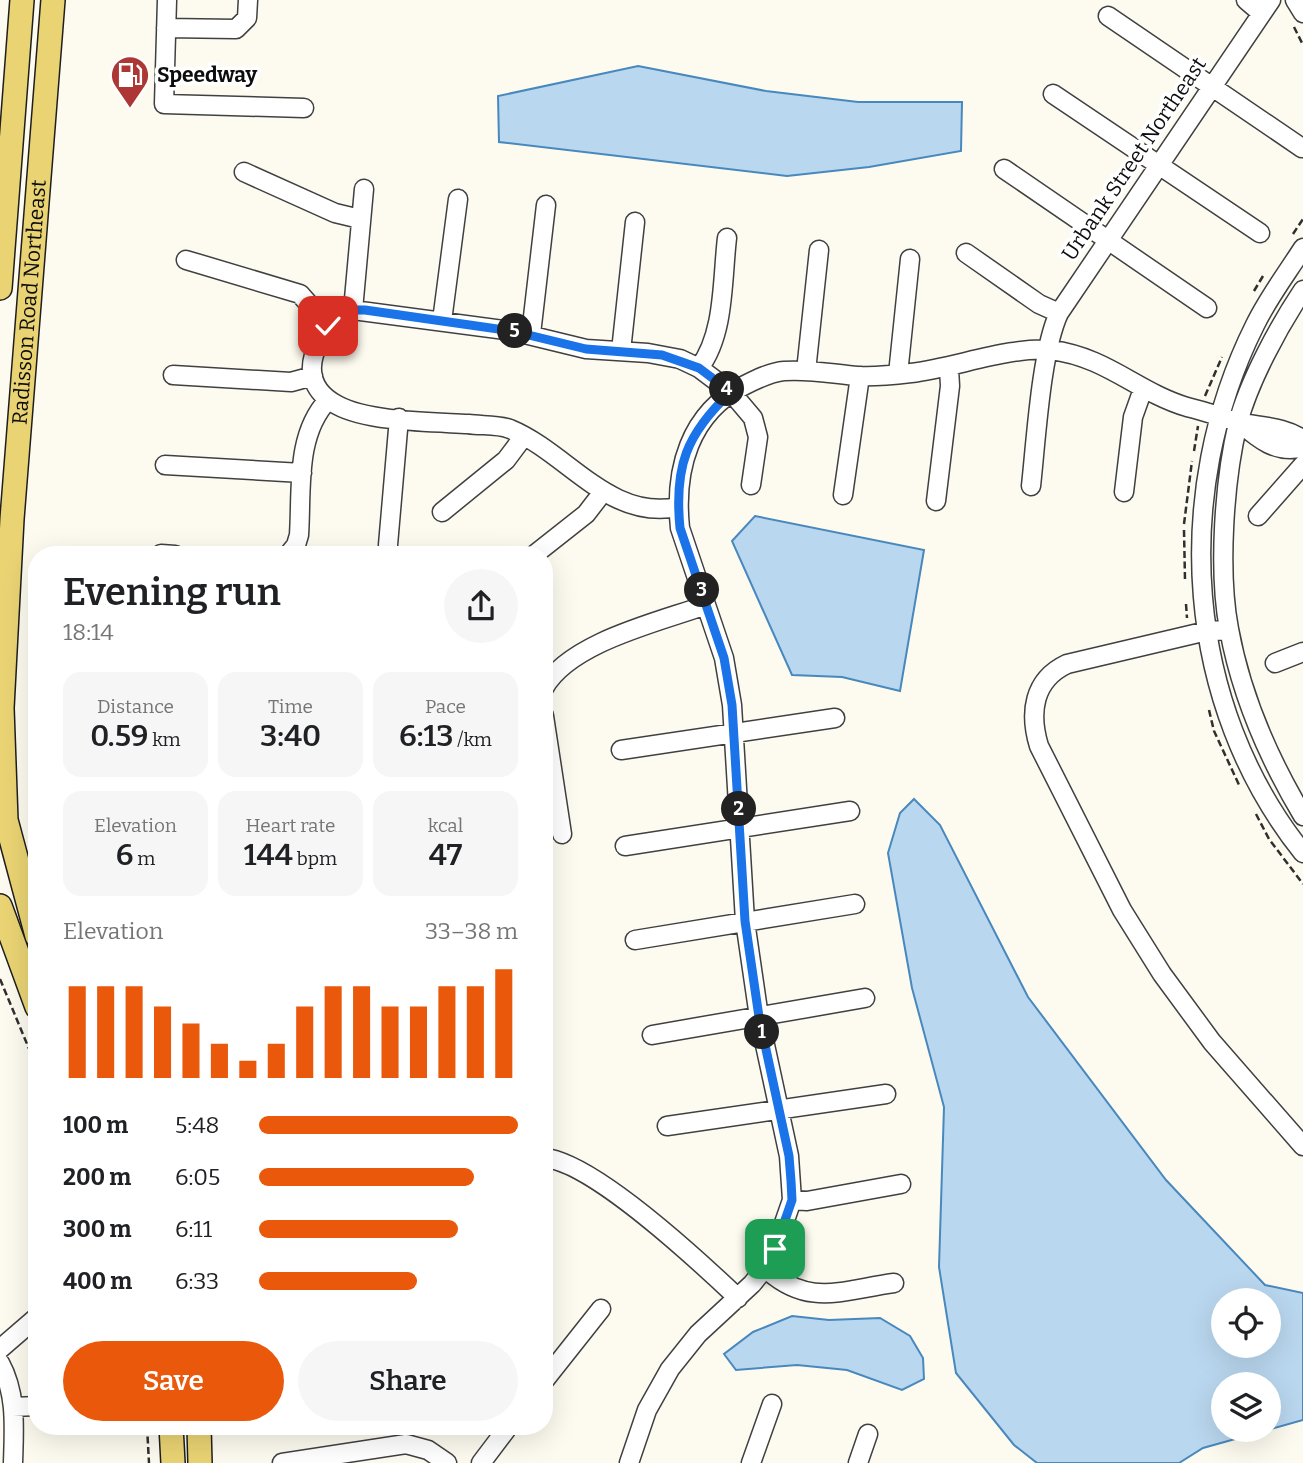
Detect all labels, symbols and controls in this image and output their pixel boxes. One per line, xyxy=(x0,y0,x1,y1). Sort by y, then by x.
street label: Urbank Street Northeast xyxy=(1056,52,1212,266)
fuel station icon: Speedway xyxy=(109,54,151,109)
place label: Speedway xyxy=(157,62,258,88)
street label: Radisson Road Northeast xyxy=(6,178,52,426)
pin xyxy=(298,296,358,356)
icon: check xyxy=(309,307,347,345)
pin: 5 xyxy=(498,314,532,348)
text: 5 xyxy=(509,319,520,342)
pin: 4 xyxy=(710,372,744,406)
text: 4 xyxy=(721,377,732,400)
text: Evening run xyxy=(63,569,281,615)
button: share xyxy=(444,569,518,643)
pin: 3 xyxy=(684,572,720,608)
text: 3 xyxy=(696,578,707,601)
text: 18:14 xyxy=(63,618,114,646)
text: Distance xyxy=(97,695,174,718)
text: Time xyxy=(268,695,313,718)
text: Pace xyxy=(425,695,466,718)
text: 0.59 xyxy=(90,718,148,754)
text: 3:40 xyxy=(260,718,321,754)
text: 6:13 xyxy=(399,718,453,754)
text: km xyxy=(148,728,181,751)
text: /km xyxy=(453,728,492,751)
pin: 2 xyxy=(722,792,756,826)
text: 2 xyxy=(733,797,744,820)
text: Elevation xyxy=(94,814,177,837)
text: Heart rate xyxy=(246,814,335,837)
text: kcal xyxy=(428,814,463,837)
text: 6 xyxy=(116,837,133,873)
text: 144 xyxy=(244,837,293,873)
text: 47 xyxy=(429,837,462,873)
text: m xyxy=(133,847,155,870)
text: bpm xyxy=(293,847,337,870)
text: Elevation xyxy=(63,917,163,945)
text: 33–38 m xyxy=(425,917,518,945)
pin: 1 xyxy=(744,1014,780,1050)
text: 1 xyxy=(757,1020,766,1043)
text: 100 m xyxy=(63,1111,128,1139)
text: 5:48 xyxy=(175,1111,219,1139)
text: 200 m xyxy=(63,1163,131,1191)
text: 6:05 xyxy=(175,1163,220,1191)
text: 300 m xyxy=(63,1215,132,1243)
text: 6:11 xyxy=(175,1215,212,1243)
pin xyxy=(745,1219,805,1279)
icon: arrive xyxy=(756,1230,794,1268)
text: 400 m xyxy=(63,1267,132,1295)
text: 6:33 xyxy=(175,1267,219,1295)
map controls xyxy=(1211,1288,1281,1442)
button: locate xyxy=(1211,1288,1281,1358)
button: Save xyxy=(63,1341,284,1421)
button: Share xyxy=(298,1341,518,1421)
button: layers xyxy=(1211,1372,1281,1442)

